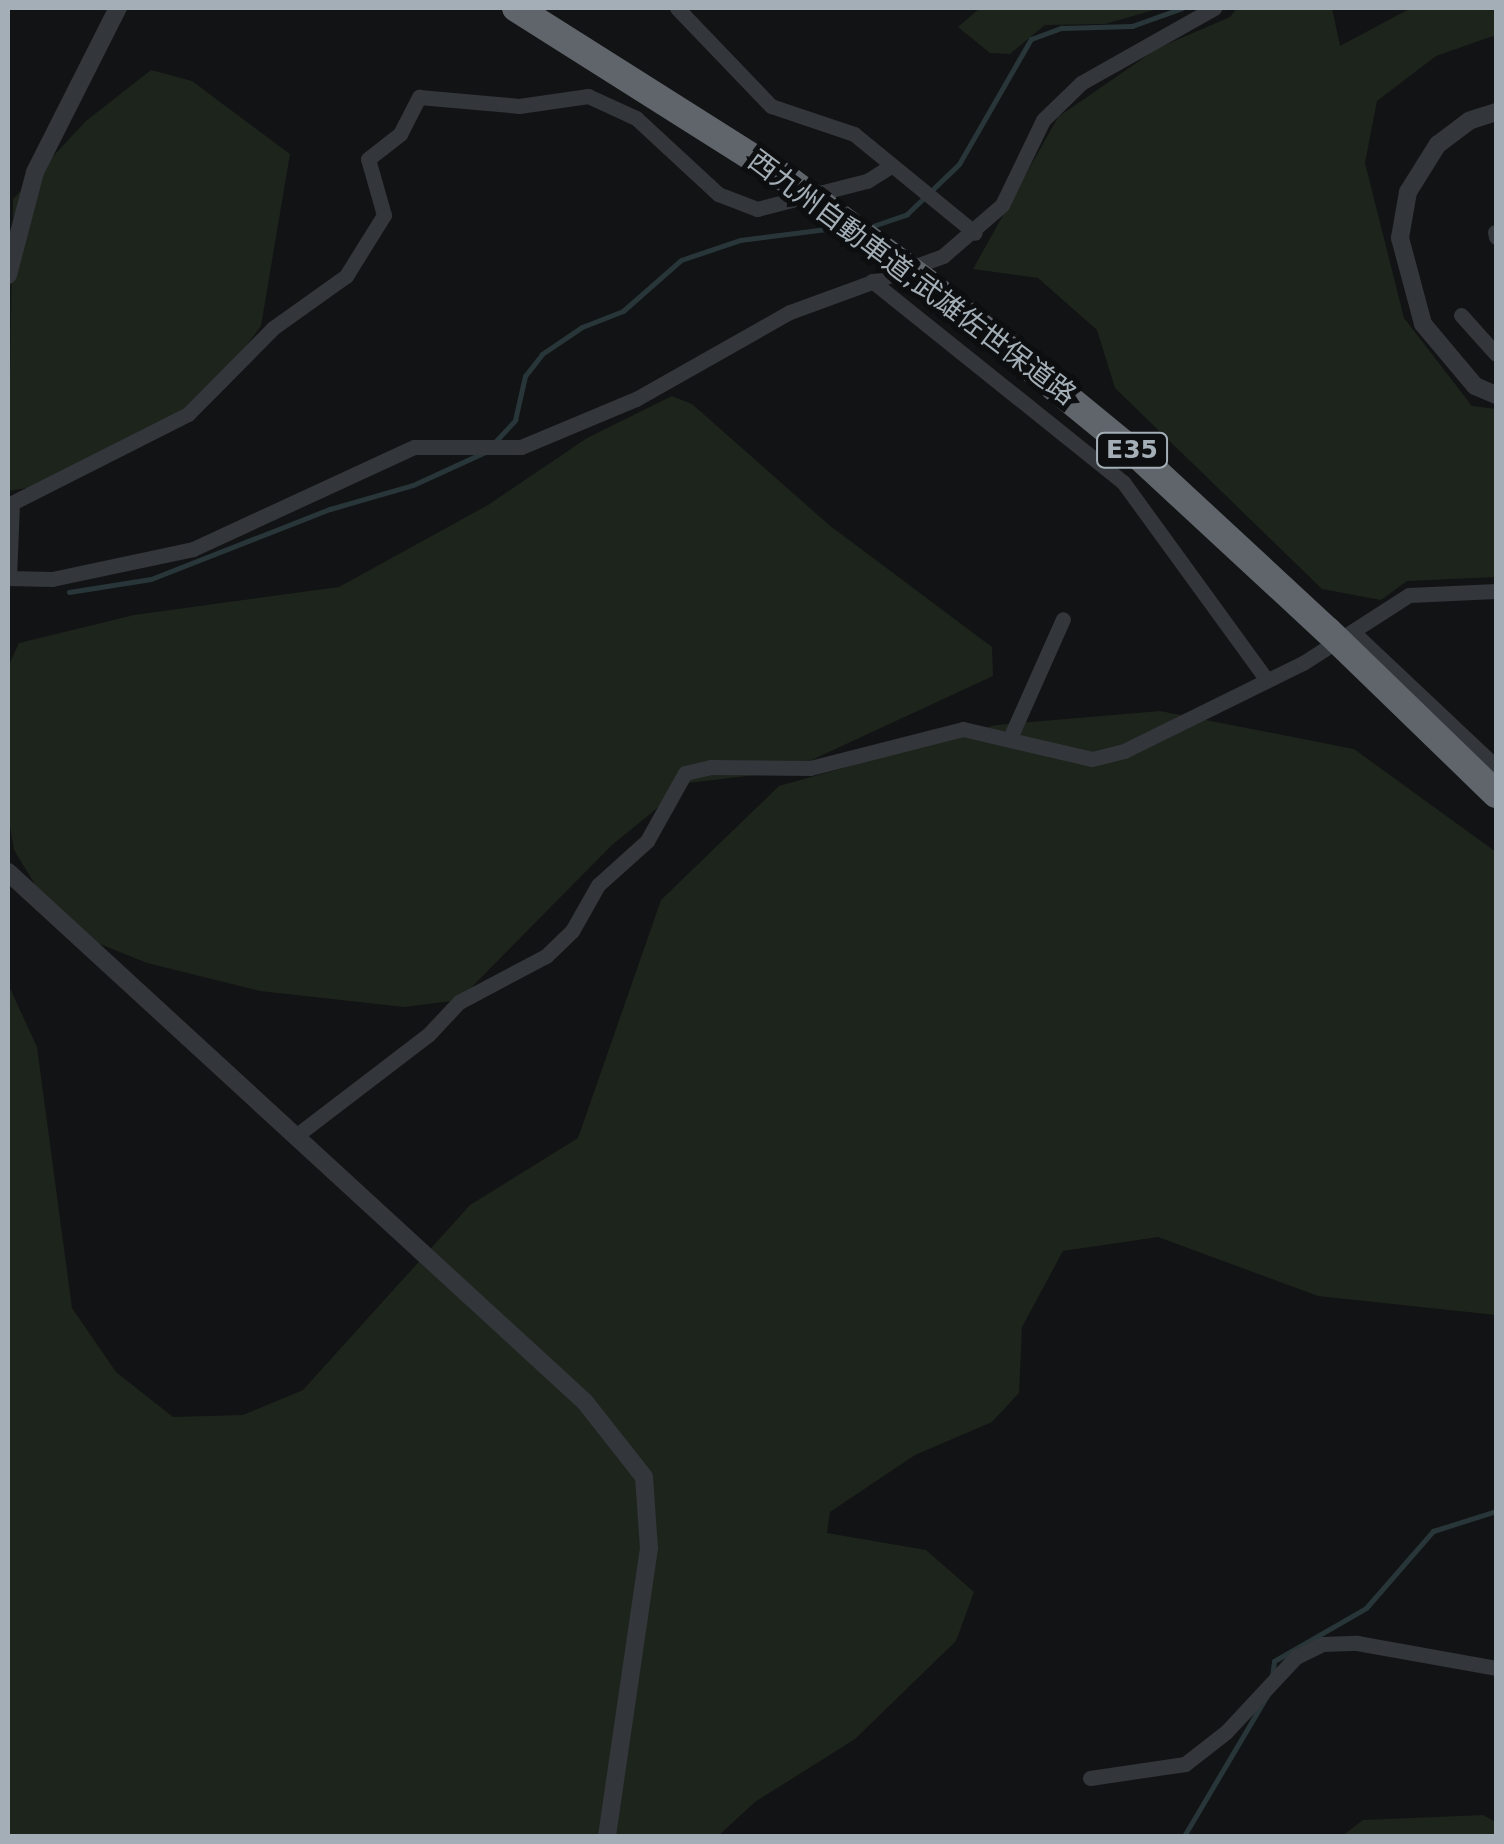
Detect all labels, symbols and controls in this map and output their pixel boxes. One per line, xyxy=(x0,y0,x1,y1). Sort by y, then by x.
street label: 西九州自動車道;武雄佐世保道路 xyxy=(742,144,1082,412)
road number: E35 xyxy=(1094,430,1170,470)

